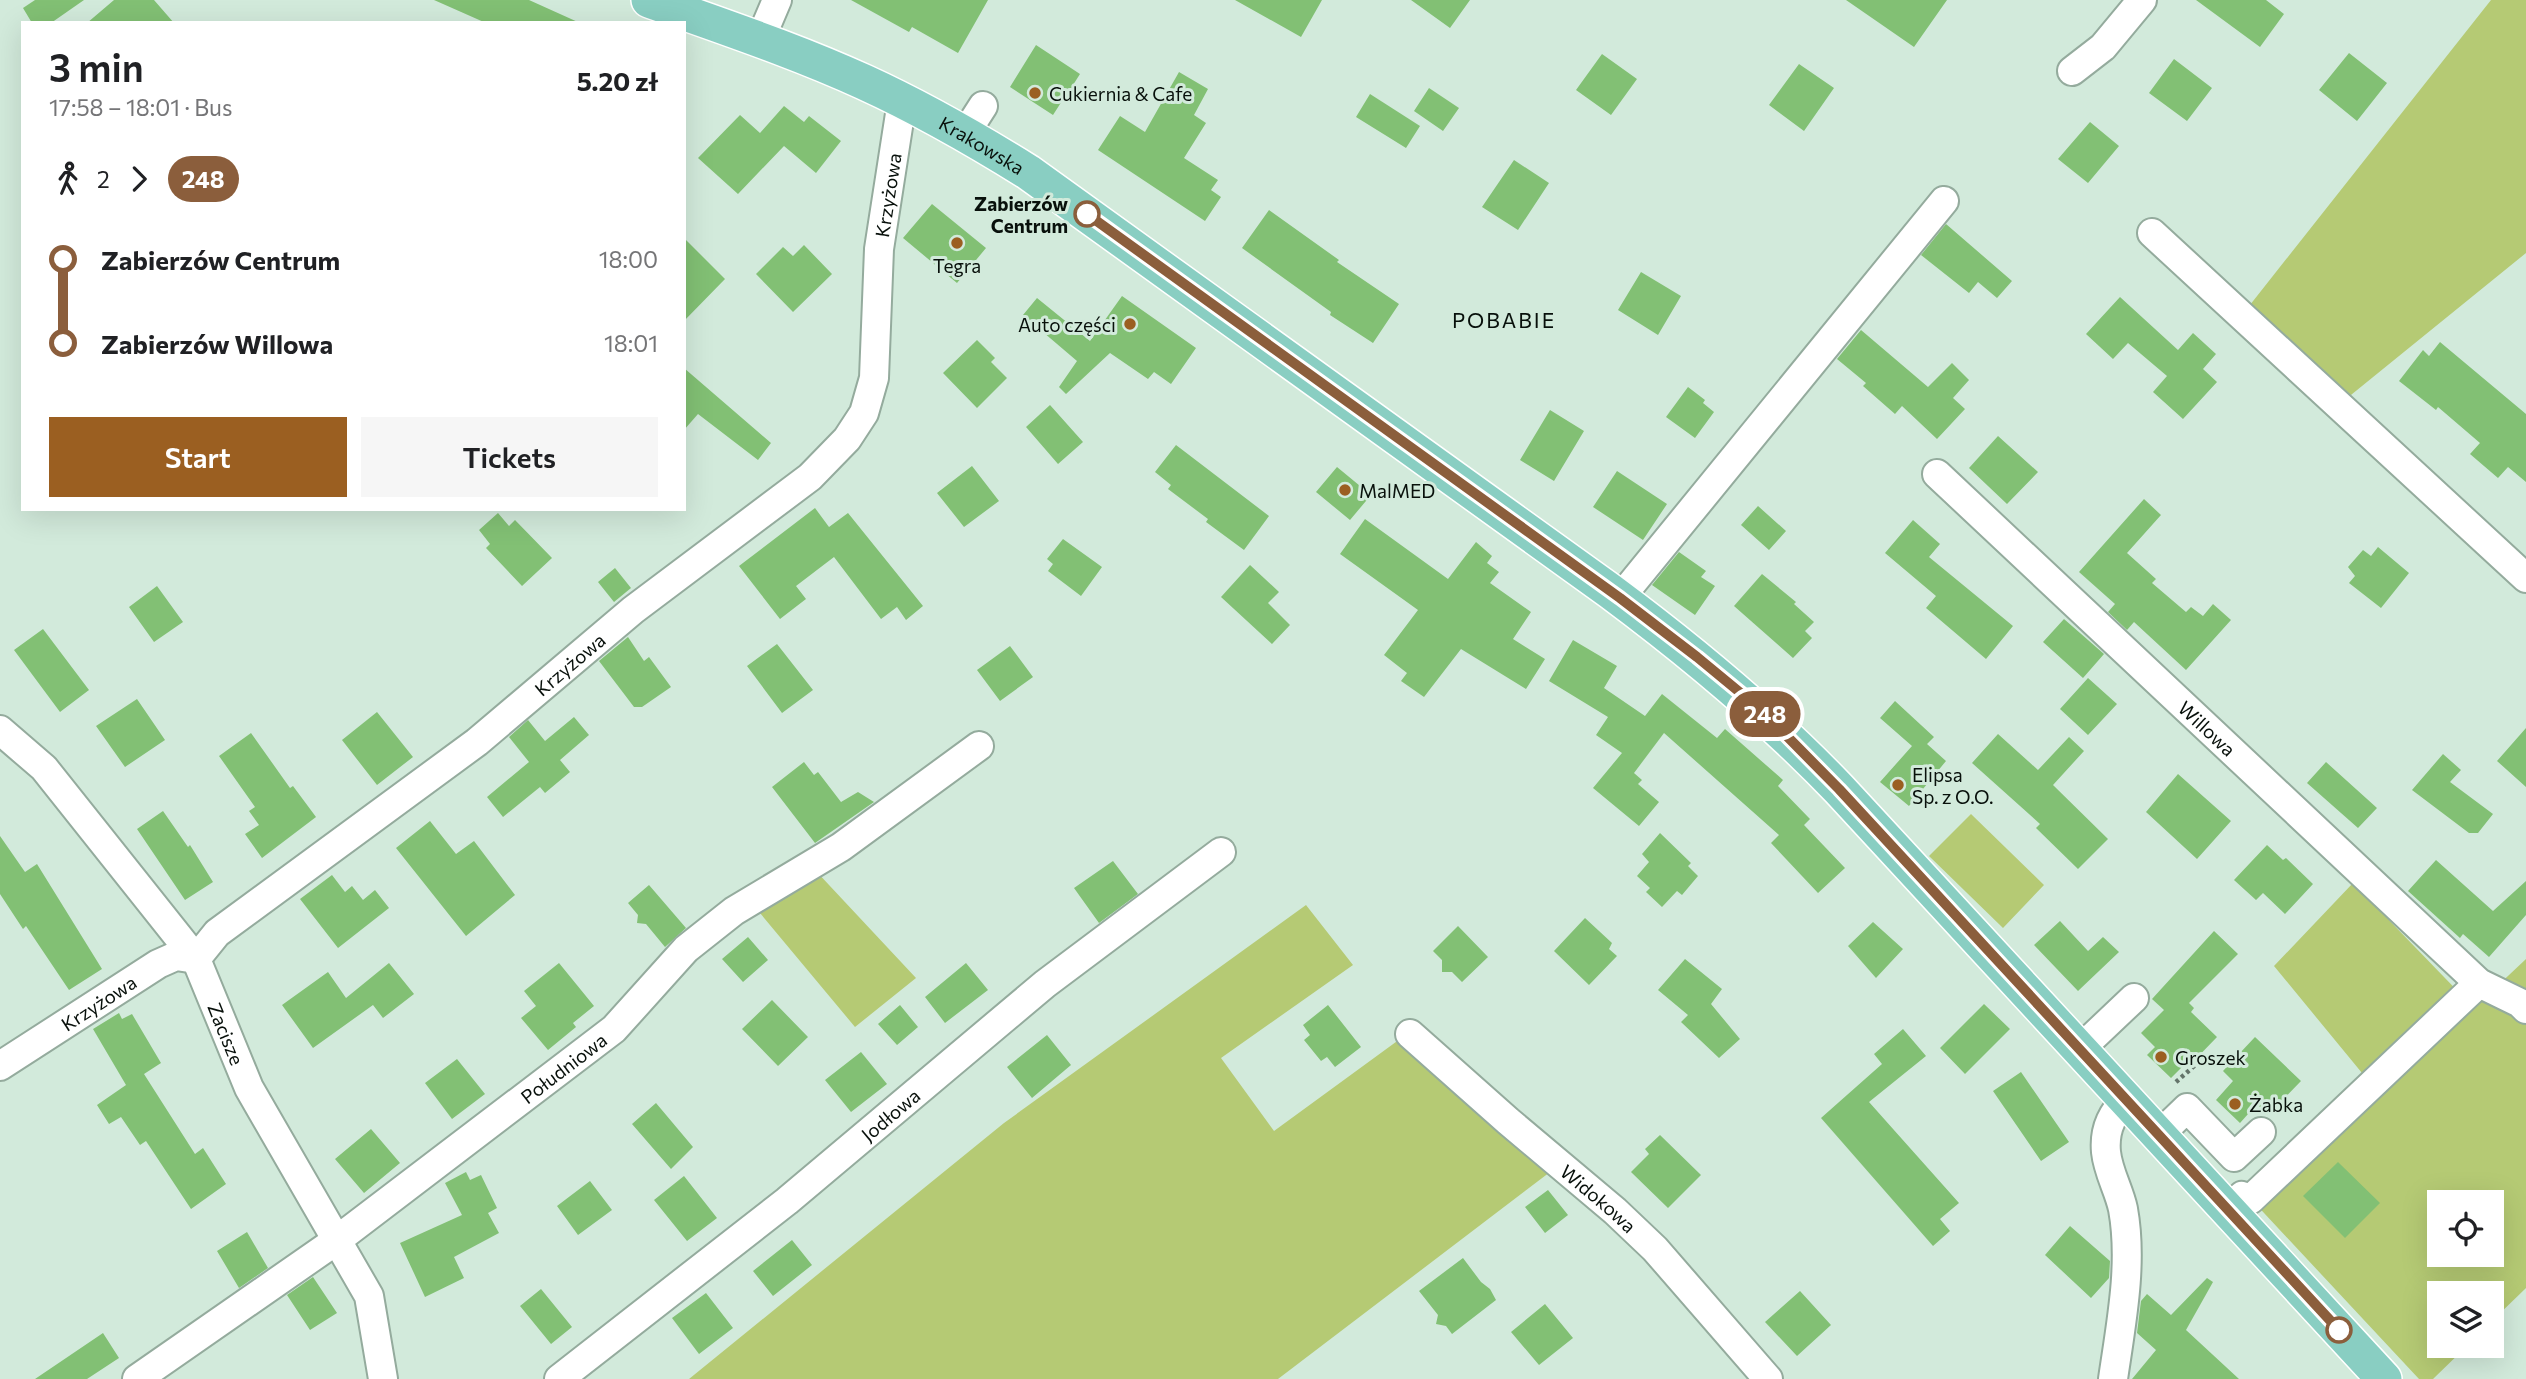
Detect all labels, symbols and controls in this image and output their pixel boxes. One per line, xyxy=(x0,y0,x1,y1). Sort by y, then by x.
text: 3 min xyxy=(49,43,144,90)
text: 5.20 zł xyxy=(577,65,658,96)
place label: Cukiernia & Cafe xyxy=(1049,82,1192,105)
marker: Cukiernia & Cafe xyxy=(1027,85,1043,101)
text: 17:58 – 18:01 · Bus xyxy=(49,93,232,121)
street label: Krakowska xyxy=(935,111,1029,179)
street label: Krzyżowa xyxy=(869,151,905,239)
icon: walk xyxy=(49,160,87,198)
icon: forward xyxy=(120,160,158,198)
text: 248 xyxy=(182,164,225,193)
text: 2 xyxy=(97,165,110,193)
place label: Zabierzów Centrum xyxy=(974,192,1068,237)
marker: Zabierzów Centrum xyxy=(1074,201,1100,227)
marker: Tegra xyxy=(949,235,965,251)
text: Zabierzów Centrum xyxy=(101,244,340,275)
text: 18:00 xyxy=(599,245,658,273)
place label: Tegra xyxy=(933,254,981,277)
district label: POBABIE xyxy=(1452,307,1556,332)
place label: Auto części xyxy=(1018,313,1116,336)
marker: Auto części xyxy=(1122,316,1138,332)
text: Zabierzów Willowa xyxy=(101,328,333,359)
text: 18:01 xyxy=(604,329,658,357)
button: Start xyxy=(49,417,347,497)
button: Tickets xyxy=(361,417,658,497)
place label: MalMED xyxy=(1359,479,1435,502)
marker: MalMED xyxy=(1337,482,1353,498)
street label: Krzyżowa xyxy=(529,628,609,700)
line badge: 248 xyxy=(1725,691,1805,737)
street label: Willowa xyxy=(2174,696,2241,760)
text: 248 xyxy=(1744,699,1786,728)
place label: Elipsa Sp. z O.O. xyxy=(1912,763,1994,808)
marker: Elipsa Sp. z O.O. xyxy=(1890,777,1906,793)
street label: Krzyżowa xyxy=(56,970,140,1035)
street label: Zacisze xyxy=(204,999,250,1068)
street label: Południowa xyxy=(516,1028,611,1108)
place label: Groszek xyxy=(2175,1046,2246,1069)
marker: Groszek xyxy=(2153,1049,2169,1065)
street label: Jodłowa xyxy=(856,1083,924,1145)
place label: Żabka xyxy=(2249,1093,2303,1116)
marker: Żabka xyxy=(2227,1096,2243,1112)
street label: Widokowa xyxy=(1556,1159,1641,1237)
map controls xyxy=(2427,1190,2504,1358)
button: locate xyxy=(2427,1190,2504,1267)
button: layers xyxy=(2427,1281,2504,1358)
unlabelled marker xyxy=(2326,1317,2352,1343)

